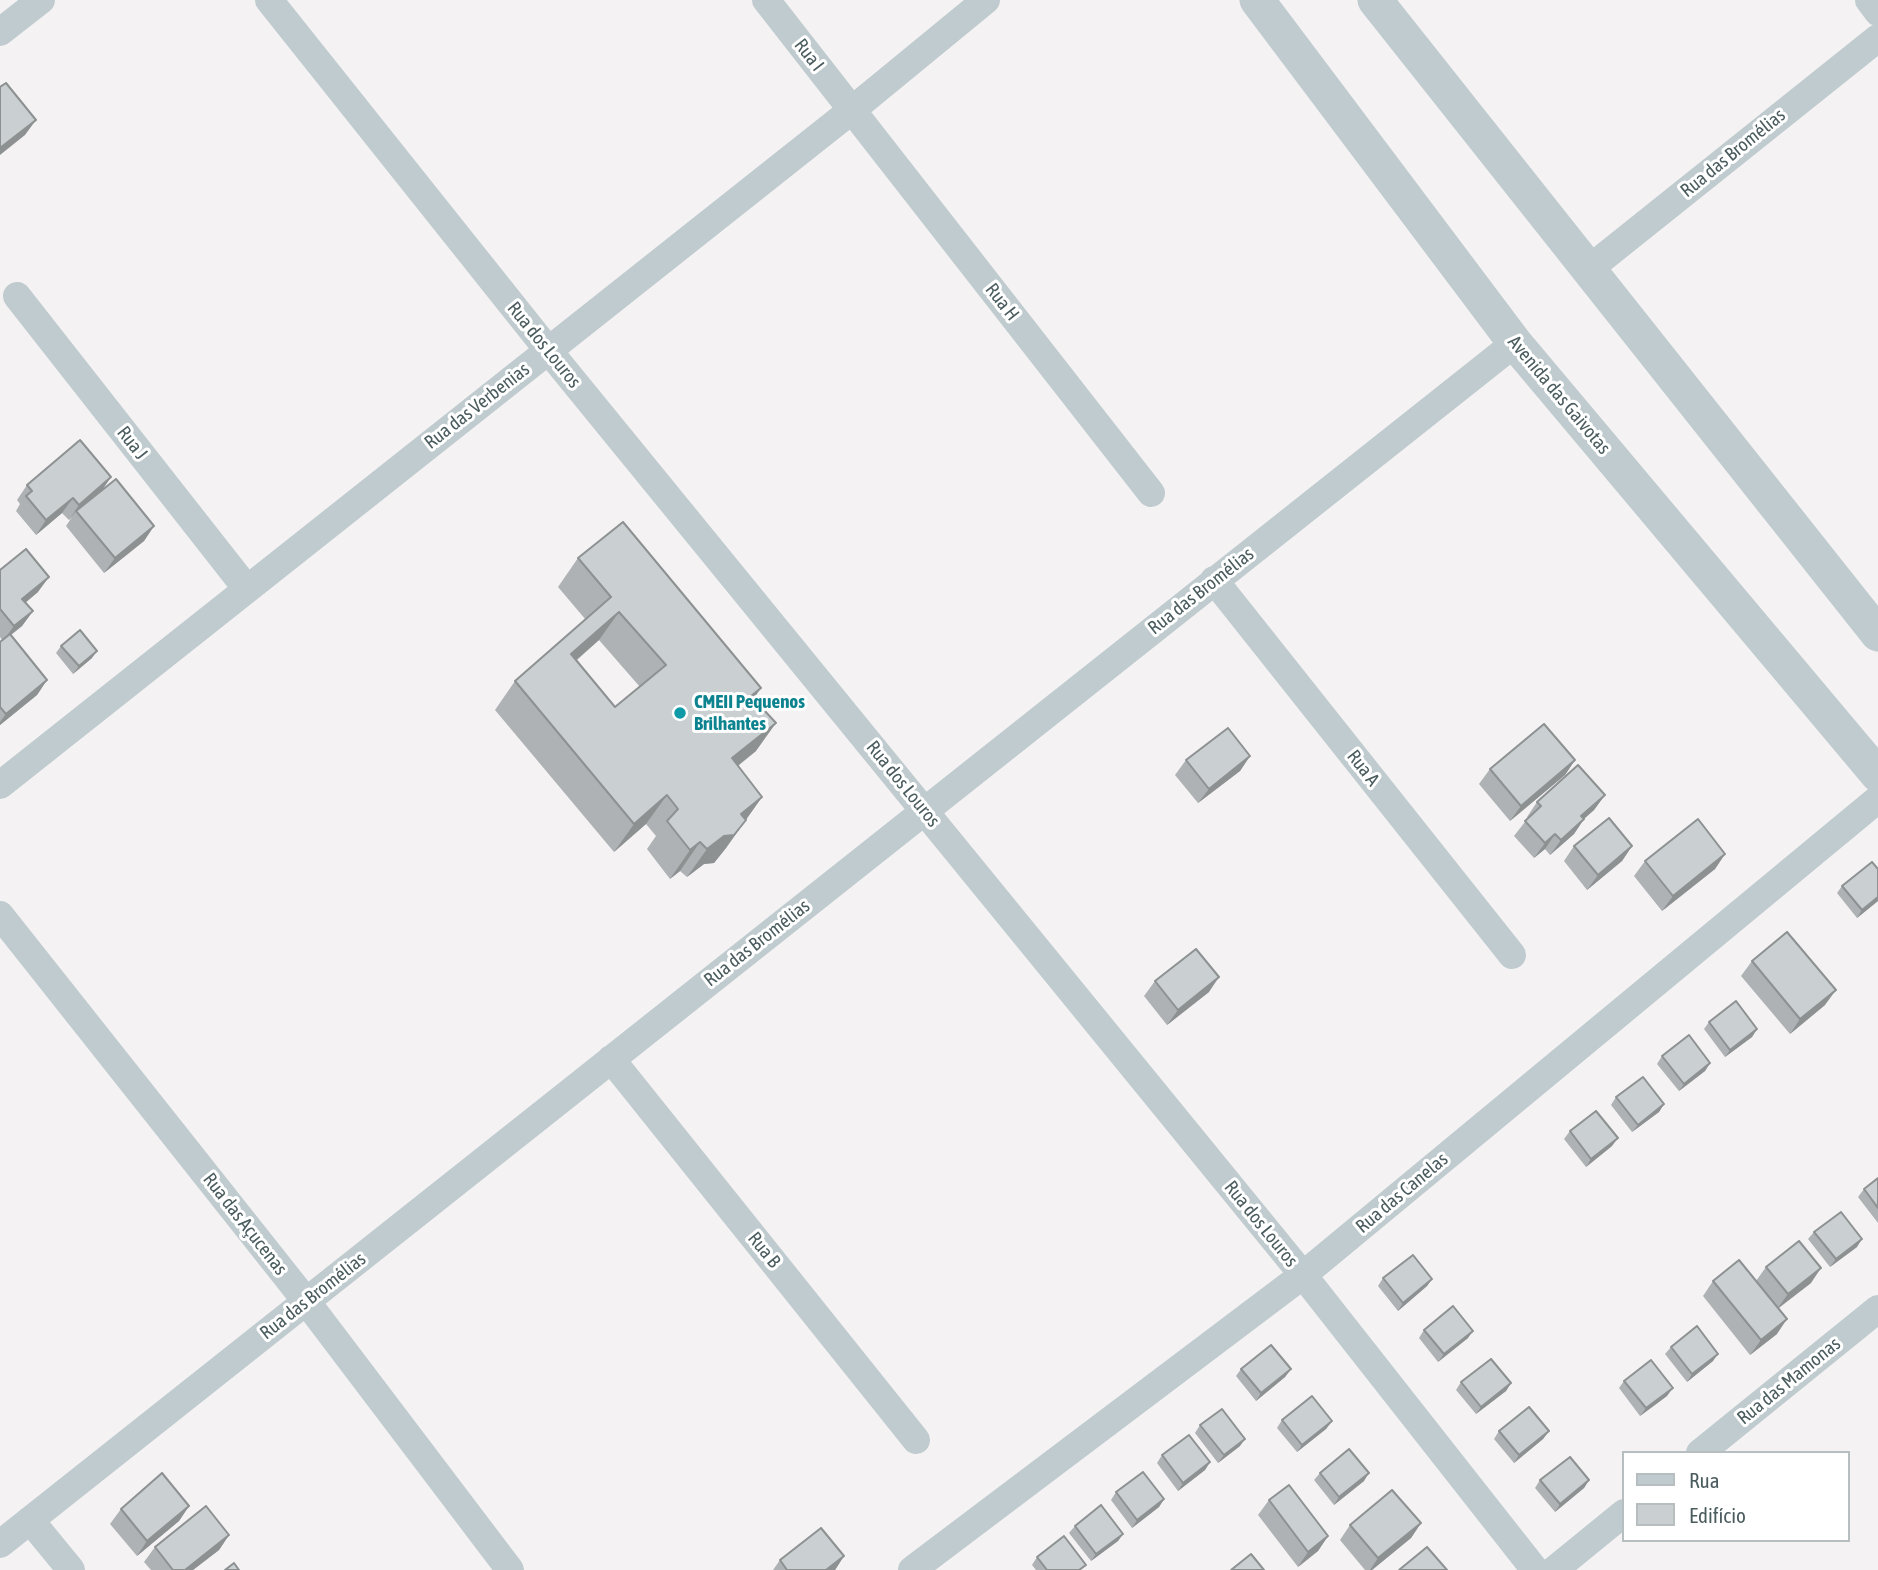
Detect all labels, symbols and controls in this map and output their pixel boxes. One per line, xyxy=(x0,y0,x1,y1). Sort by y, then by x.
street label: Rua I xyxy=(789,34,829,76)
street label: Rua das Bromélias xyxy=(1676,104,1790,202)
street label: Rua H xyxy=(980,279,1024,325)
street label: Rua dos Louros xyxy=(502,297,586,393)
street label: Avenida das Gaivotas xyxy=(1503,331,1615,459)
street label: Rua das Verbenias xyxy=(420,358,534,454)
street label: Rua J xyxy=(112,422,152,464)
street label: Rua das Bromélias xyxy=(1144,543,1258,639)
place label: CMEII Pequenos Brilhantes xyxy=(694,691,805,735)
marker: CMEII Pequenos Brilhantes xyxy=(672,705,688,721)
street label: Rua dos Louros xyxy=(861,736,945,832)
street label: Rua A xyxy=(1342,745,1384,791)
street label: Rua das Bromélias xyxy=(700,895,814,991)
street label: Rua das Canelas xyxy=(1351,1148,1453,1238)
street label: Rua das Açucenas xyxy=(198,1168,292,1280)
street label: Rua dos Louros xyxy=(1219,1176,1303,1272)
street label: Rua B xyxy=(743,1228,785,1272)
street label: Rua das Bromélias xyxy=(256,1248,370,1344)
street label: Rua das Mamonas xyxy=(1733,1332,1845,1430)
legend xyxy=(1622,1451,1850,1542)
text: Rua xyxy=(1689,1468,1719,1492)
text: Edifício xyxy=(1689,1503,1746,1527)

